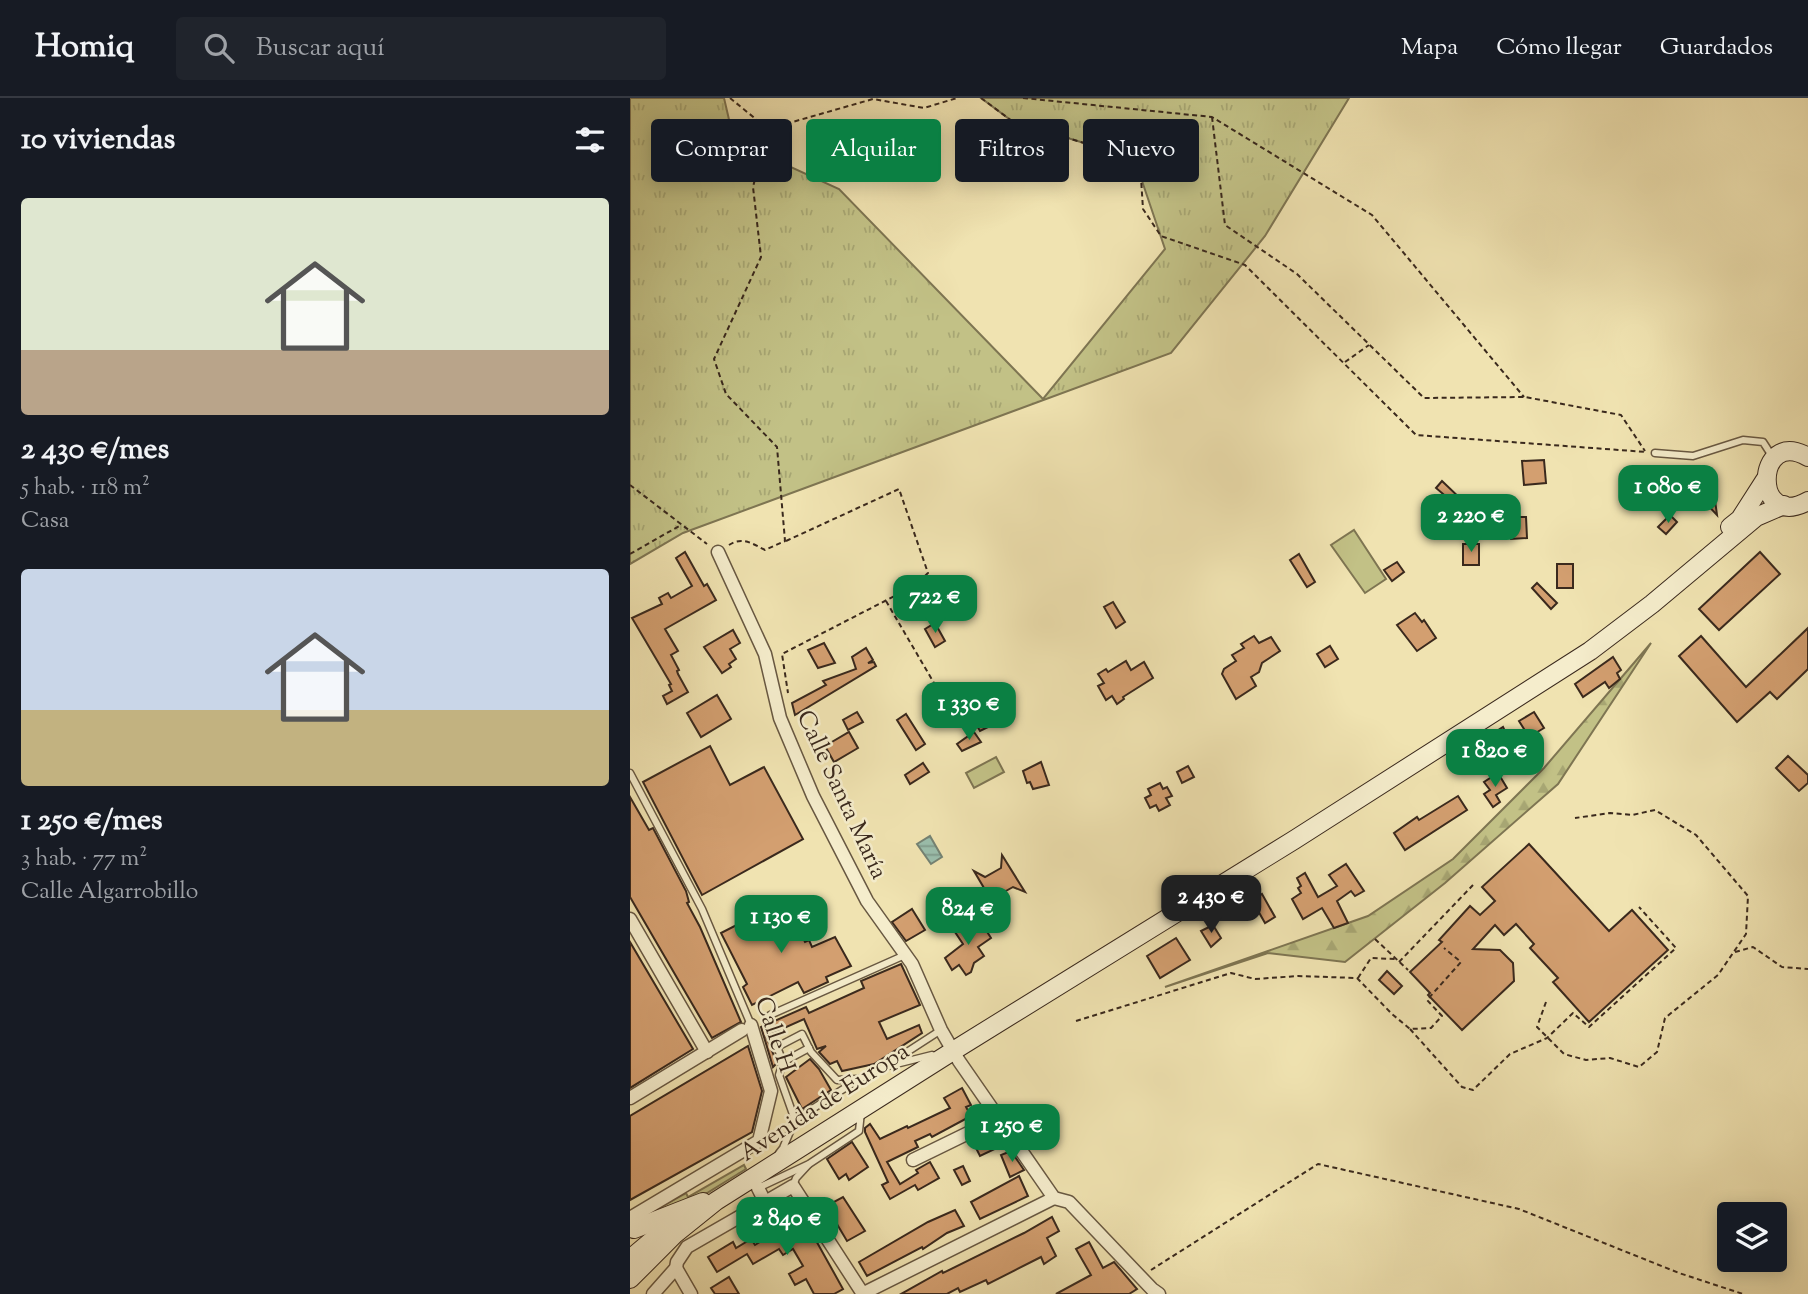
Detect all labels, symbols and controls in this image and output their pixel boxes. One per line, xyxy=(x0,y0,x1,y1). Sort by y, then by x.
search box xyxy=(176,17,666,80)
text: Homiq xyxy=(35,24,134,72)
icon: search xyxy=(200,29,238,67)
text: Buscar aquí xyxy=(256,30,385,67)
text: Mapa xyxy=(1401,31,1458,65)
text: Cómo llegar xyxy=(1496,31,1622,65)
text: Guardados xyxy=(1660,31,1773,65)
text: 10 viviendas xyxy=(21,119,175,162)
chip: Comprar xyxy=(651,119,792,182)
chip: Alquilar xyxy=(806,119,941,182)
chip: Filtros xyxy=(955,119,1069,182)
chip: Nuevo xyxy=(1083,119,1199,182)
icon: filters xyxy=(571,121,609,159)
icon: home xyxy=(252,243,378,369)
text: 2 430 €/mes xyxy=(21,429,169,472)
pin: 1 080 € xyxy=(1603,466,1733,525)
text: 1 080 € xyxy=(1634,471,1702,504)
text: 5 hab. · 118 m² xyxy=(21,472,150,505)
pin: 2 220 € xyxy=(1406,494,1536,554)
text: 2 220 € xyxy=(1437,500,1505,533)
text: Casa xyxy=(21,505,69,538)
pin: 722 € xyxy=(886,575,984,635)
text: 722 € xyxy=(909,581,961,614)
icon: home xyxy=(252,614,378,740)
pin: 1 330 € xyxy=(904,682,1034,742)
text: 1 330 € xyxy=(938,688,1000,721)
street label: Calle Santa María xyxy=(787,705,895,885)
pin: 1 820 € xyxy=(1430,730,1560,789)
text: 1 820 € xyxy=(1462,735,1528,768)
text: 1 250 €/mes xyxy=(21,800,163,843)
text: 3 hab. · 77 m² xyxy=(21,843,147,876)
text: Calle Algarrobillo xyxy=(21,876,198,909)
pin: 2 430 € xyxy=(1146,876,1276,935)
text: 2 430 € xyxy=(1177,881,1245,914)
pin: 824 € xyxy=(919,888,1017,947)
text: 824 € xyxy=(942,893,994,926)
pin: 1 130 € xyxy=(716,896,846,955)
text: 1 130 € xyxy=(751,901,811,934)
street label: Calle H xyxy=(745,992,803,1078)
street label: Avenida de Europa xyxy=(734,1035,916,1171)
pin: 1 250 € xyxy=(947,1104,1077,1164)
text: 1 250 € xyxy=(981,1110,1043,1143)
pin: 2 840 € xyxy=(722,1198,852,1257)
map controls xyxy=(1717,1202,1787,1272)
button: layers xyxy=(1717,1202,1787,1272)
text: 2 840 € xyxy=(752,1203,822,1236)

